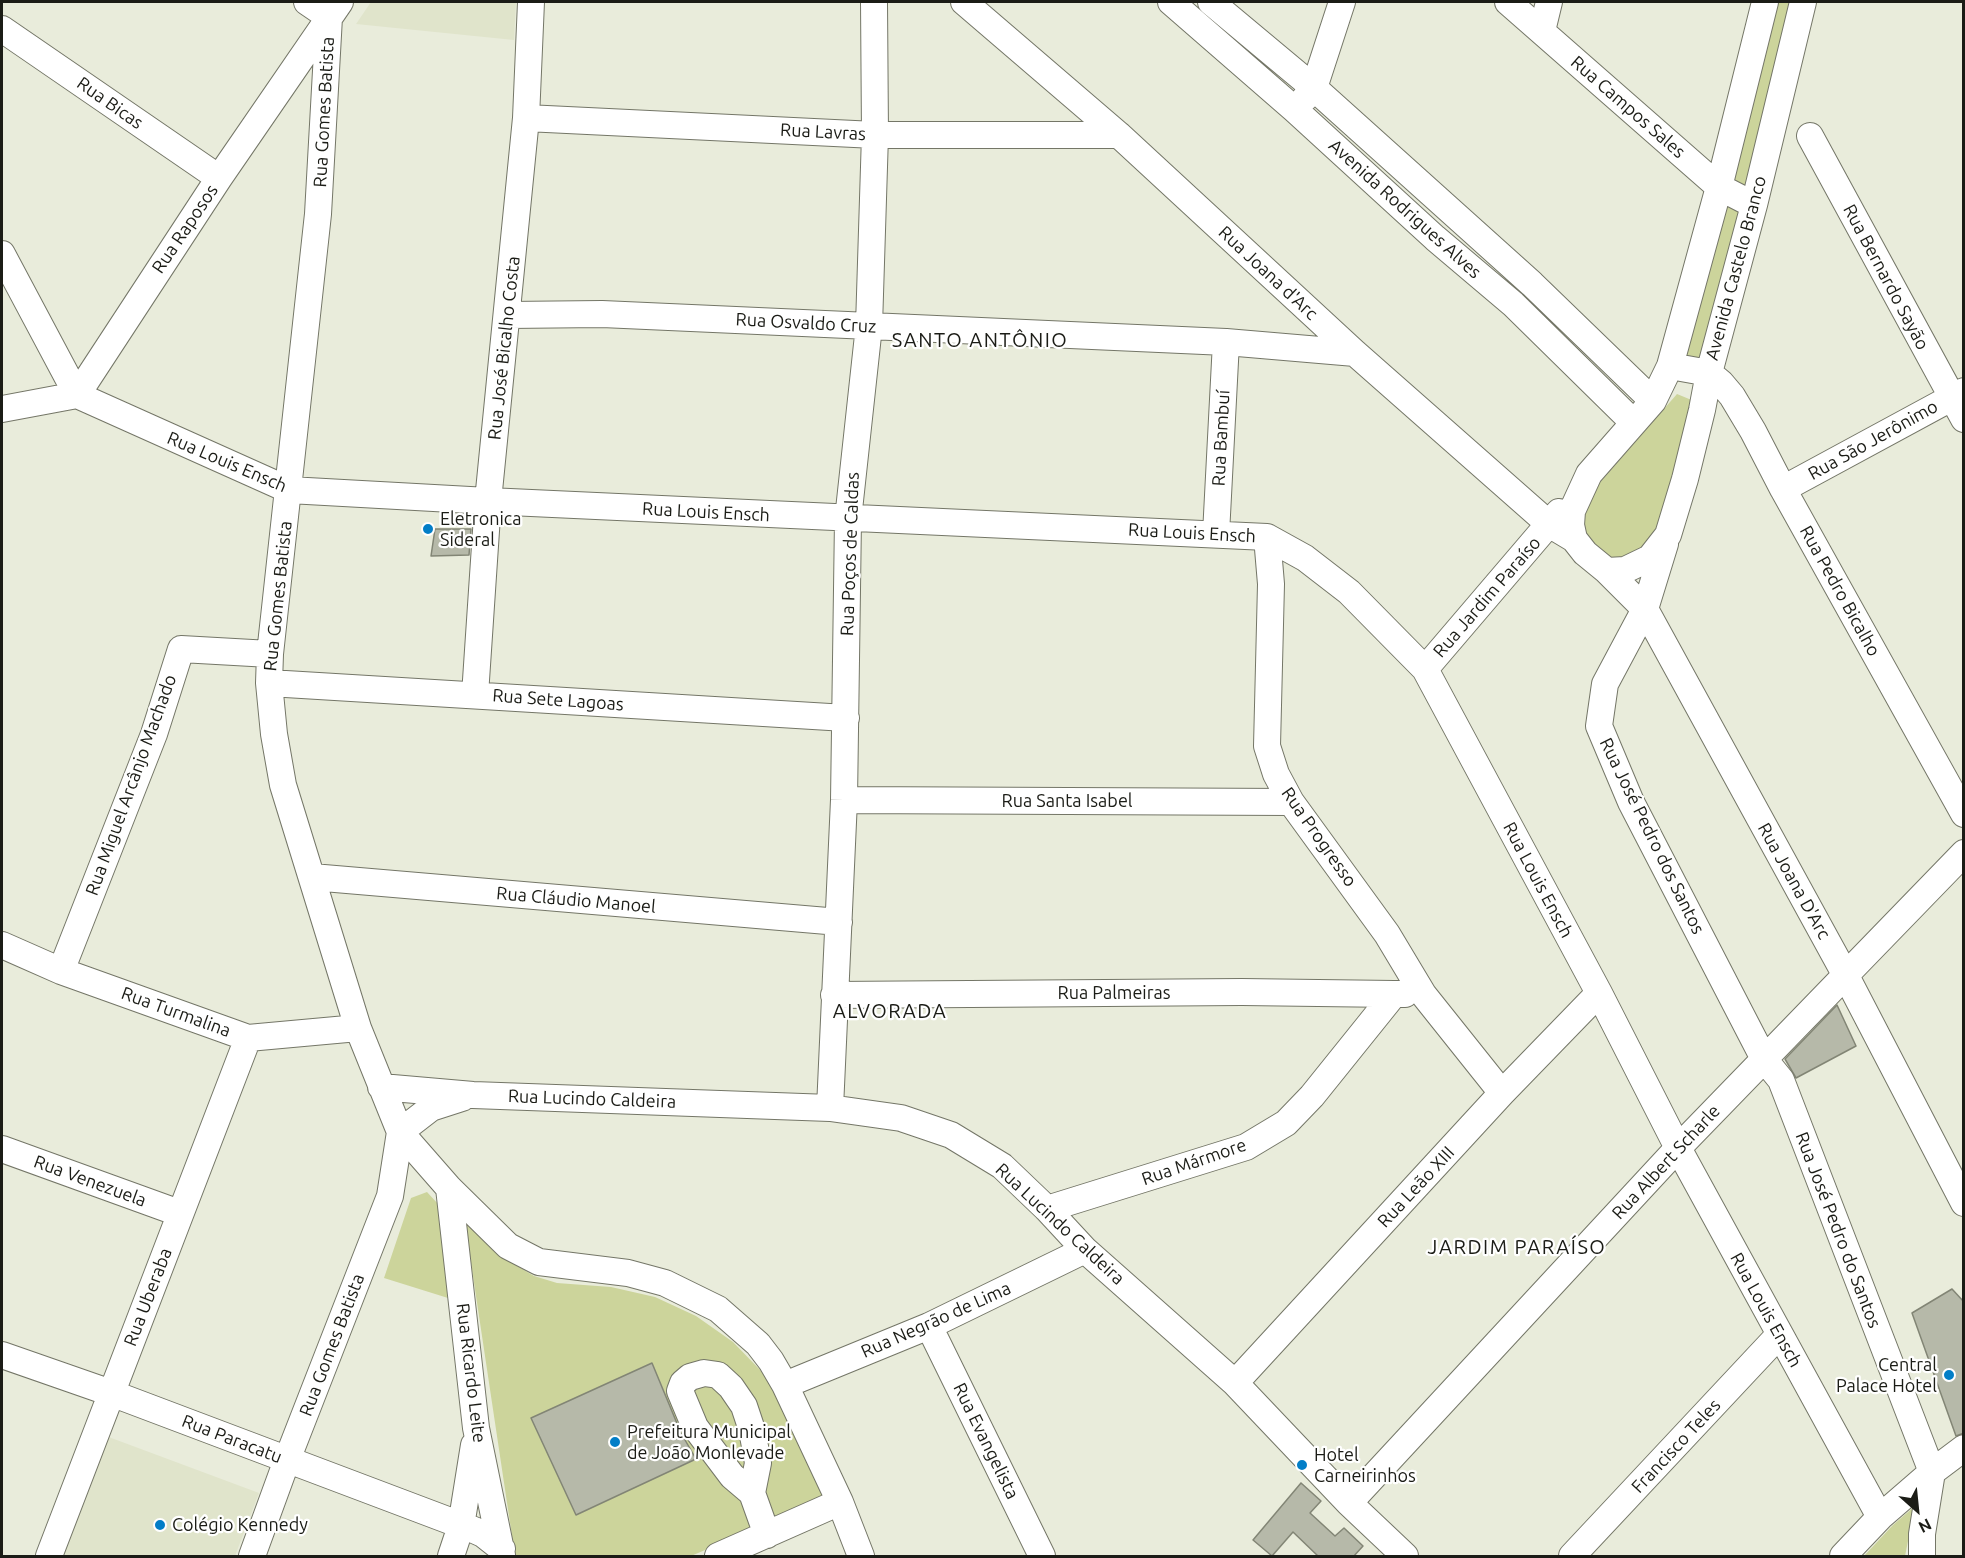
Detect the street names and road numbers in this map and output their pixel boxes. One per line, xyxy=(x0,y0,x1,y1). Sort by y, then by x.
street label: Rua Gomes Batista xyxy=(309,36,339,188)
street label: Rua Campos Sales xyxy=(1566,51,1690,163)
street label: Rua Bicas xyxy=(73,72,147,134)
street label: Rua Lavras xyxy=(780,119,866,145)
street label: Avenida Rodrigues Alves xyxy=(1324,135,1486,283)
street label: Avenida Castelo Branco xyxy=(1701,174,1771,362)
street label: Rua Raposos xyxy=(147,180,223,278)
street label: Rua Bernardo Sayão xyxy=(1839,201,1933,353)
street label: Rua Joana d'Arc xyxy=(1214,222,1322,324)
street label: Rua José Bicalho Costa xyxy=(484,255,524,441)
street label: Rua Osvaldo Cruz xyxy=(735,309,877,337)
street label: Rua Bambuí xyxy=(1208,389,1234,487)
street label: Rua São Jerônimo xyxy=(1804,395,1942,485)
street label: Rua Louis Ensch xyxy=(164,427,290,497)
street label: Rua Poços de Caldas xyxy=(836,472,864,636)
street label: Rua Louis Ensch xyxy=(642,498,770,526)
street label: Rua Louis Ensch xyxy=(1128,519,1256,547)
street label: Rua Gomes Batista xyxy=(259,520,297,672)
street label: Rua Pedro Bicalho xyxy=(1795,522,1885,660)
street label: Rua Jardim Paraíso xyxy=(1429,532,1545,662)
street label: Rua Miguel Arcânjo Machado xyxy=(81,672,181,898)
street label: Rua Sete Lagoas xyxy=(492,685,624,715)
street label: Rua José Pedro dos Santos xyxy=(1595,734,1709,938)
street label: Rua Progresso xyxy=(1277,783,1361,891)
street label: Rua Santa Isabel xyxy=(1001,790,1133,812)
street label: Rua Louis Ensch xyxy=(1498,818,1578,942)
street label: Rua Joana D'Arc xyxy=(1753,819,1835,943)
street label: Rua Cláudio Manoel xyxy=(495,882,657,918)
street label: Rua Turmalina xyxy=(118,982,234,1042)
street label: Rua Palmeiras xyxy=(1057,982,1171,1004)
street label: Rua Lucindo Caldeira xyxy=(507,1085,677,1113)
street label: Rua Albert Scharle xyxy=(1607,1100,1725,1224)
street label: Rua José Pedro do Santos xyxy=(1791,1129,1885,1331)
street label: Rua Mármore xyxy=(1139,1134,1249,1190)
street label: Rua Leão XIII xyxy=(1373,1142,1459,1232)
street label: Rua Venezuela xyxy=(31,1151,149,1211)
street label: Rua Lucindo Caldeira xyxy=(991,1159,1129,1289)
street label: Rua Uberaba xyxy=(119,1245,177,1349)
street label: Rua Louis Ensch xyxy=(1726,1249,1806,1371)
street label: Rua Gomes Batista xyxy=(295,1271,369,1419)
street label: Rua Negrão de Lima xyxy=(858,1277,1014,1363)
street label: Rua Ricardo Leite xyxy=(452,1302,490,1444)
street label: Rua Evangelista xyxy=(949,1379,1023,1503)
street label: Francisco Teles xyxy=(1627,1395,1725,1497)
street label: Rua Paracatu xyxy=(179,1410,285,1468)

